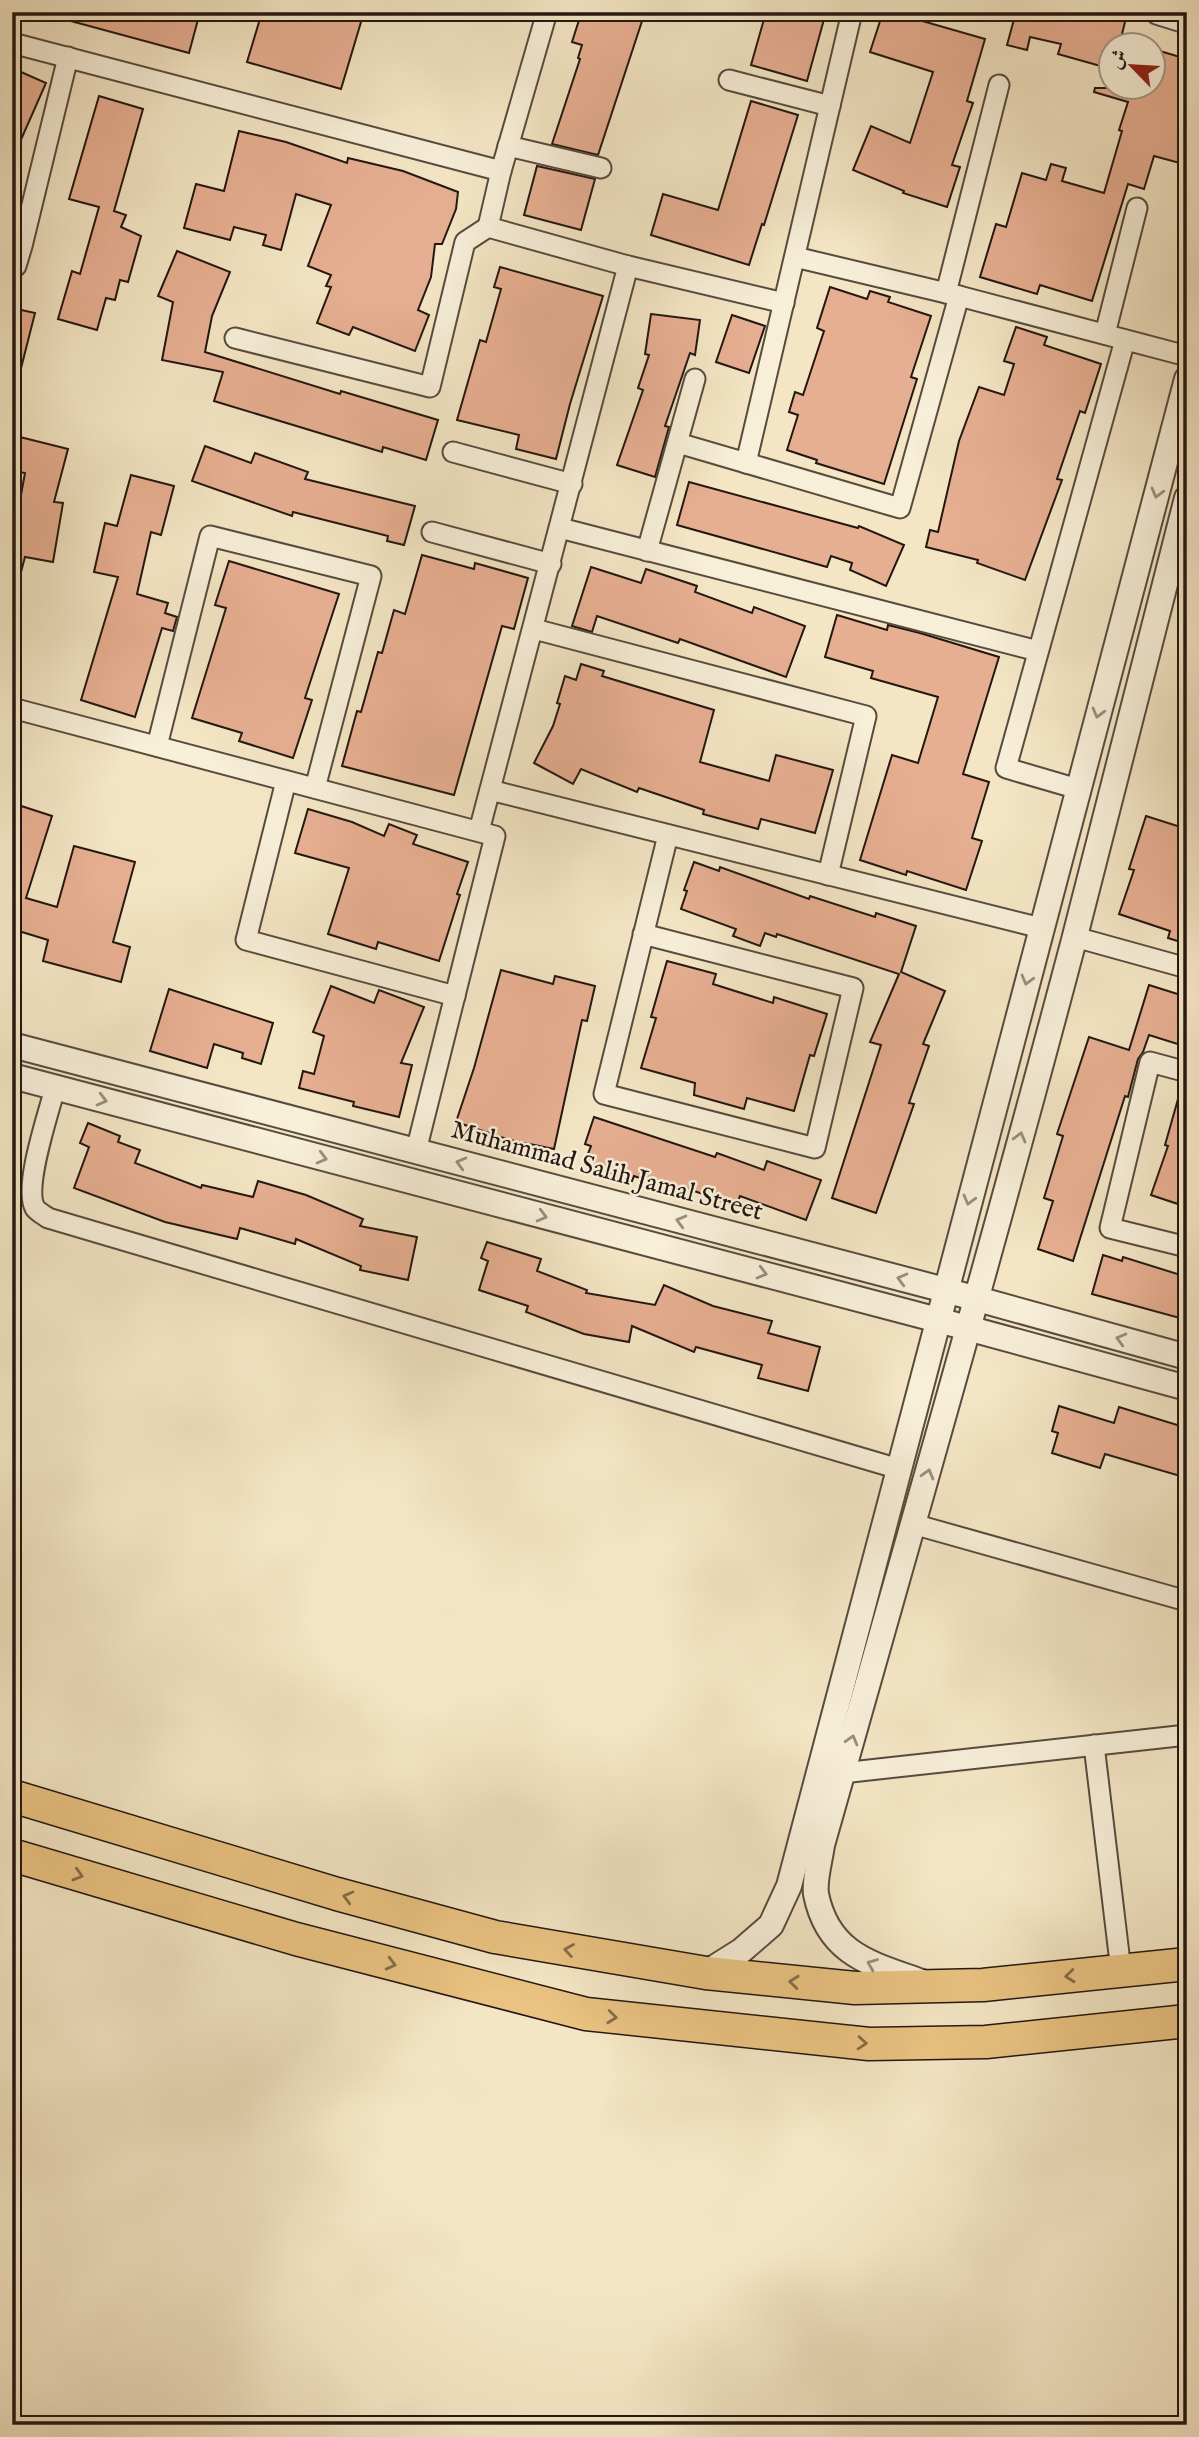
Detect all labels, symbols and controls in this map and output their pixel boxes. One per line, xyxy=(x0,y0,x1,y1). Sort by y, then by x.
north arrow xyxy=(1098,32,1168,102)
text: ش xyxy=(1104,46,1133,73)
one-way arrow xyxy=(1151,487,1165,499)
one-way arrow xyxy=(1092,706,1106,718)
one-way arrow xyxy=(1021,974,1035,986)
one-way arrow xyxy=(96,1092,108,1106)
street label: Muhammad Salih Jamal Street xyxy=(447,1113,767,1229)
one-way arrow xyxy=(1012,1131,1027,1143)
one-way arrow xyxy=(316,1150,328,1164)
one-way arrow xyxy=(456,1157,468,1171)
one-way arrow xyxy=(963,1194,977,1206)
one-way arrow xyxy=(536,1207,548,1222)
one-way arrow xyxy=(676,1215,688,1229)
one-way arrow xyxy=(756,1265,768,1280)
one-way arrow xyxy=(896,1273,908,1287)
one-way arrow xyxy=(1115,1333,1127,1347)
one-way arrow xyxy=(919,1468,934,1480)
one-way arrow xyxy=(843,1734,858,1746)
one-way arrow xyxy=(71,1866,83,1881)
one-way arrow xyxy=(342,1891,354,1905)
one-way arrow xyxy=(563,1943,575,1958)
one-way arrow xyxy=(385,1956,397,1970)
one-way arrow xyxy=(866,1958,878,1972)
one-way arrow xyxy=(1064,1968,1075,1983)
one-way arrow xyxy=(789,1975,800,1990)
one-way arrow xyxy=(607,2009,618,2024)
one-way arrow xyxy=(857,2035,868,2050)

